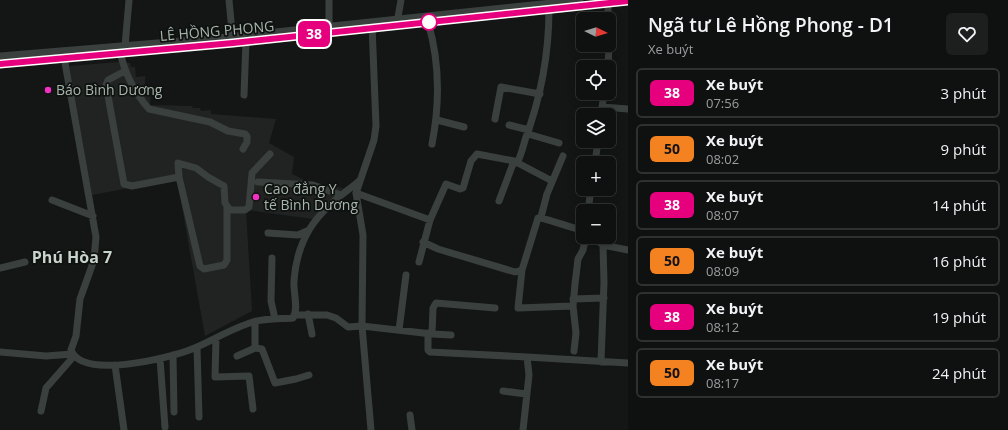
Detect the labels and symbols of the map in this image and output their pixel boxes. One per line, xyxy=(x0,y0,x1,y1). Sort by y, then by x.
north arrow xyxy=(576,12,616,52)
unlabelled marker xyxy=(420,13,438,31)
street label: LÊ HỒNG PHONG xyxy=(159,16,275,45)
line badge: 38 xyxy=(296,21,332,47)
place label: Báo Bình Dương xyxy=(56,80,163,99)
marker: Báo Bình Dương xyxy=(43,85,53,95)
place label: Cao đẳng Y tế Bình Dương xyxy=(264,179,358,214)
marker: Cao đẳng Y tế Bình Dương xyxy=(251,192,261,202)
district label: Phú Hòa 7 xyxy=(32,246,112,268)

